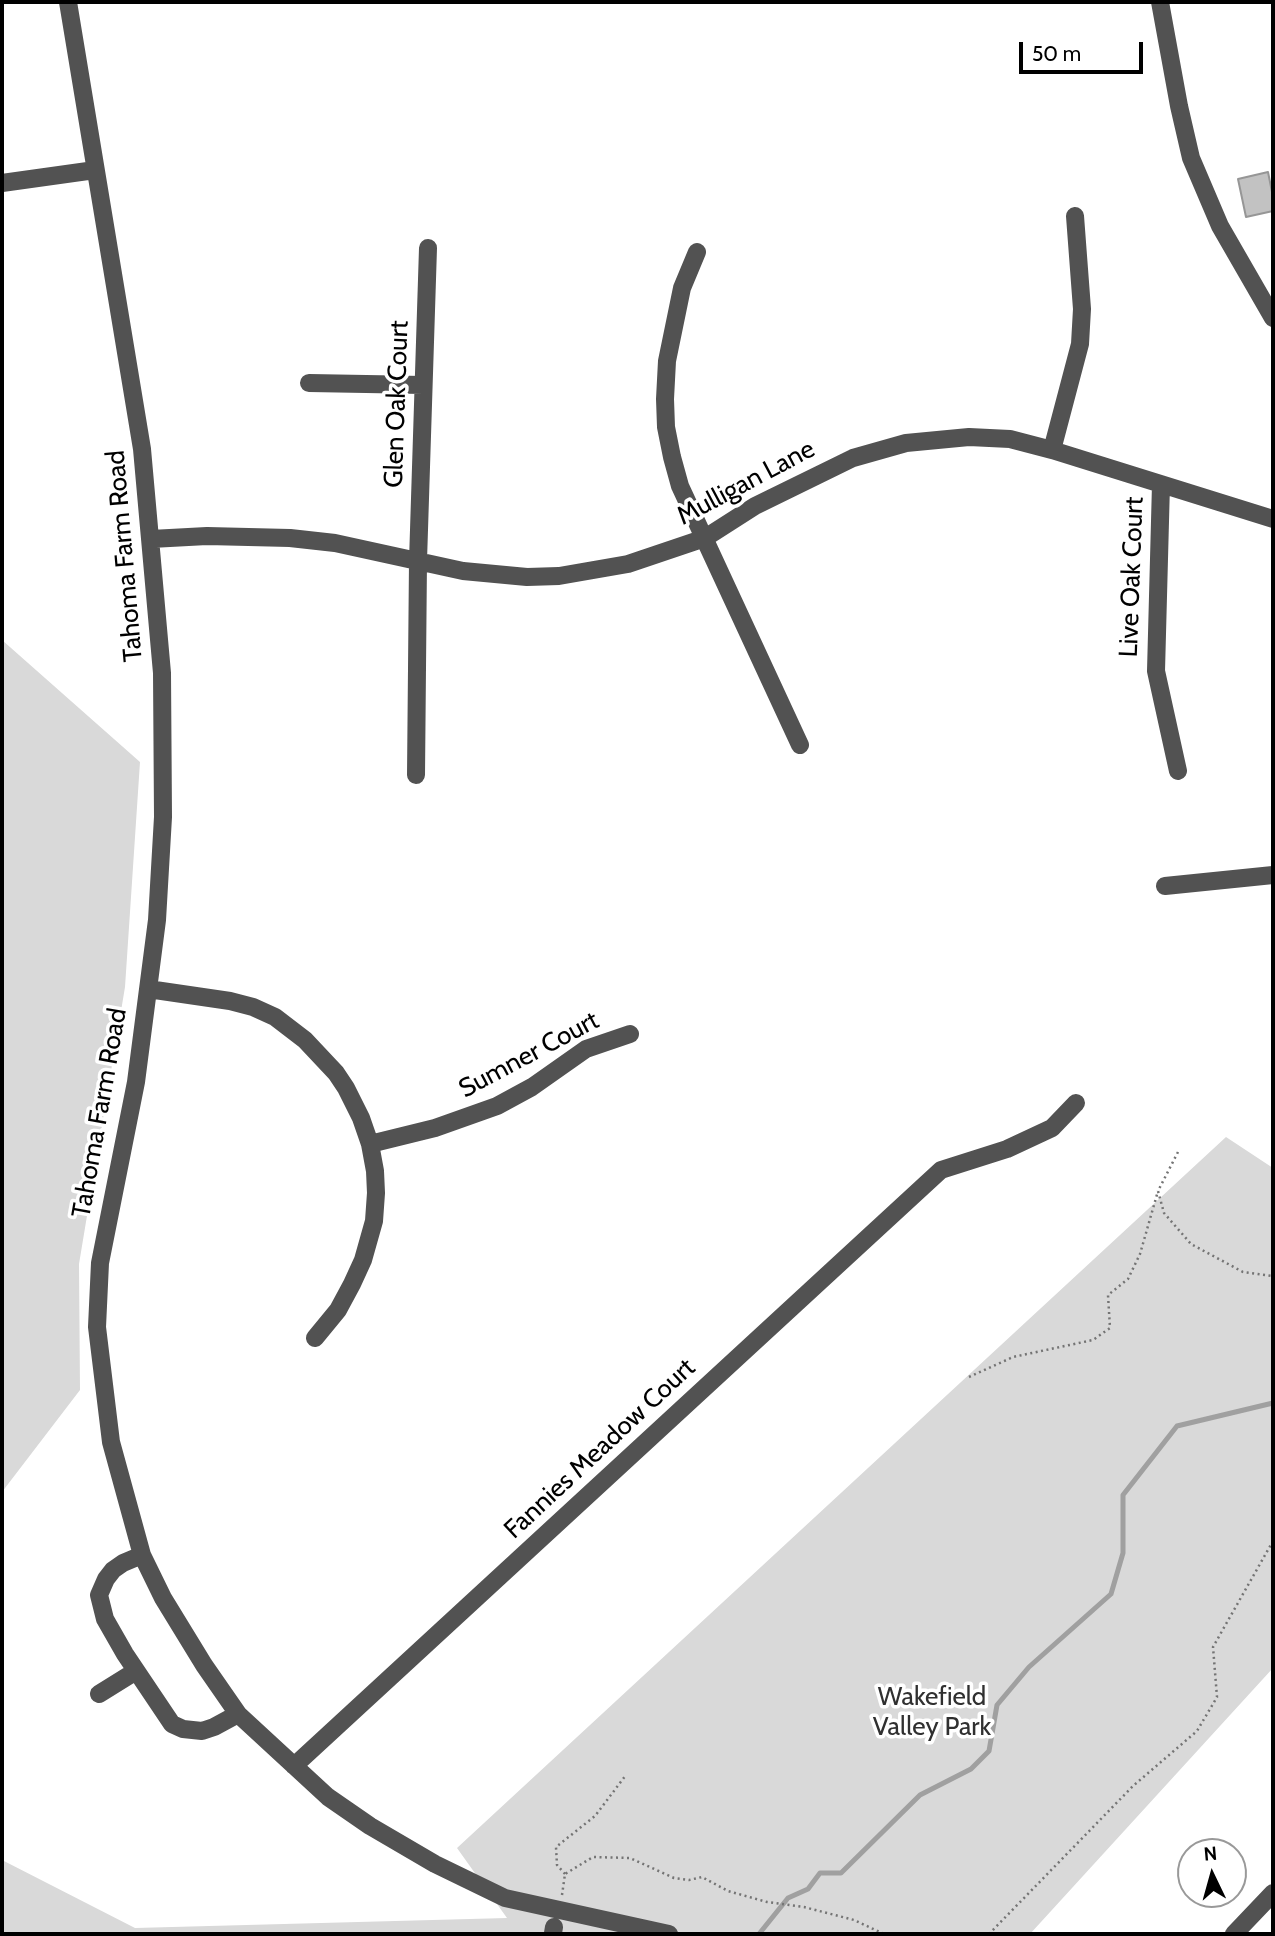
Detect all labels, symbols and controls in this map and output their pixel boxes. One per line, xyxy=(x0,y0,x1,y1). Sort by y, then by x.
scale bar xyxy=(1023,28,1147,72)
text: 50 m xyxy=(1032,41,1081,66)
street label: Glen Oak Court xyxy=(378,320,416,488)
street label: Mulligan Lane xyxy=(672,434,820,532)
street label: Tahoma Farm Road xyxy=(100,449,150,663)
street label: Live Oak Court xyxy=(1114,496,1150,658)
street label: Sumner Court xyxy=(454,1005,604,1105)
street label: Tahoma Farm Road xyxy=(66,1006,134,1220)
street label: Fannies Meadow Court xyxy=(498,1352,702,1546)
park label: Wakefield Valley Park xyxy=(873,1681,991,1742)
north arrow xyxy=(1177,1838,1247,1908)
text: N xyxy=(1203,1842,1218,1866)

